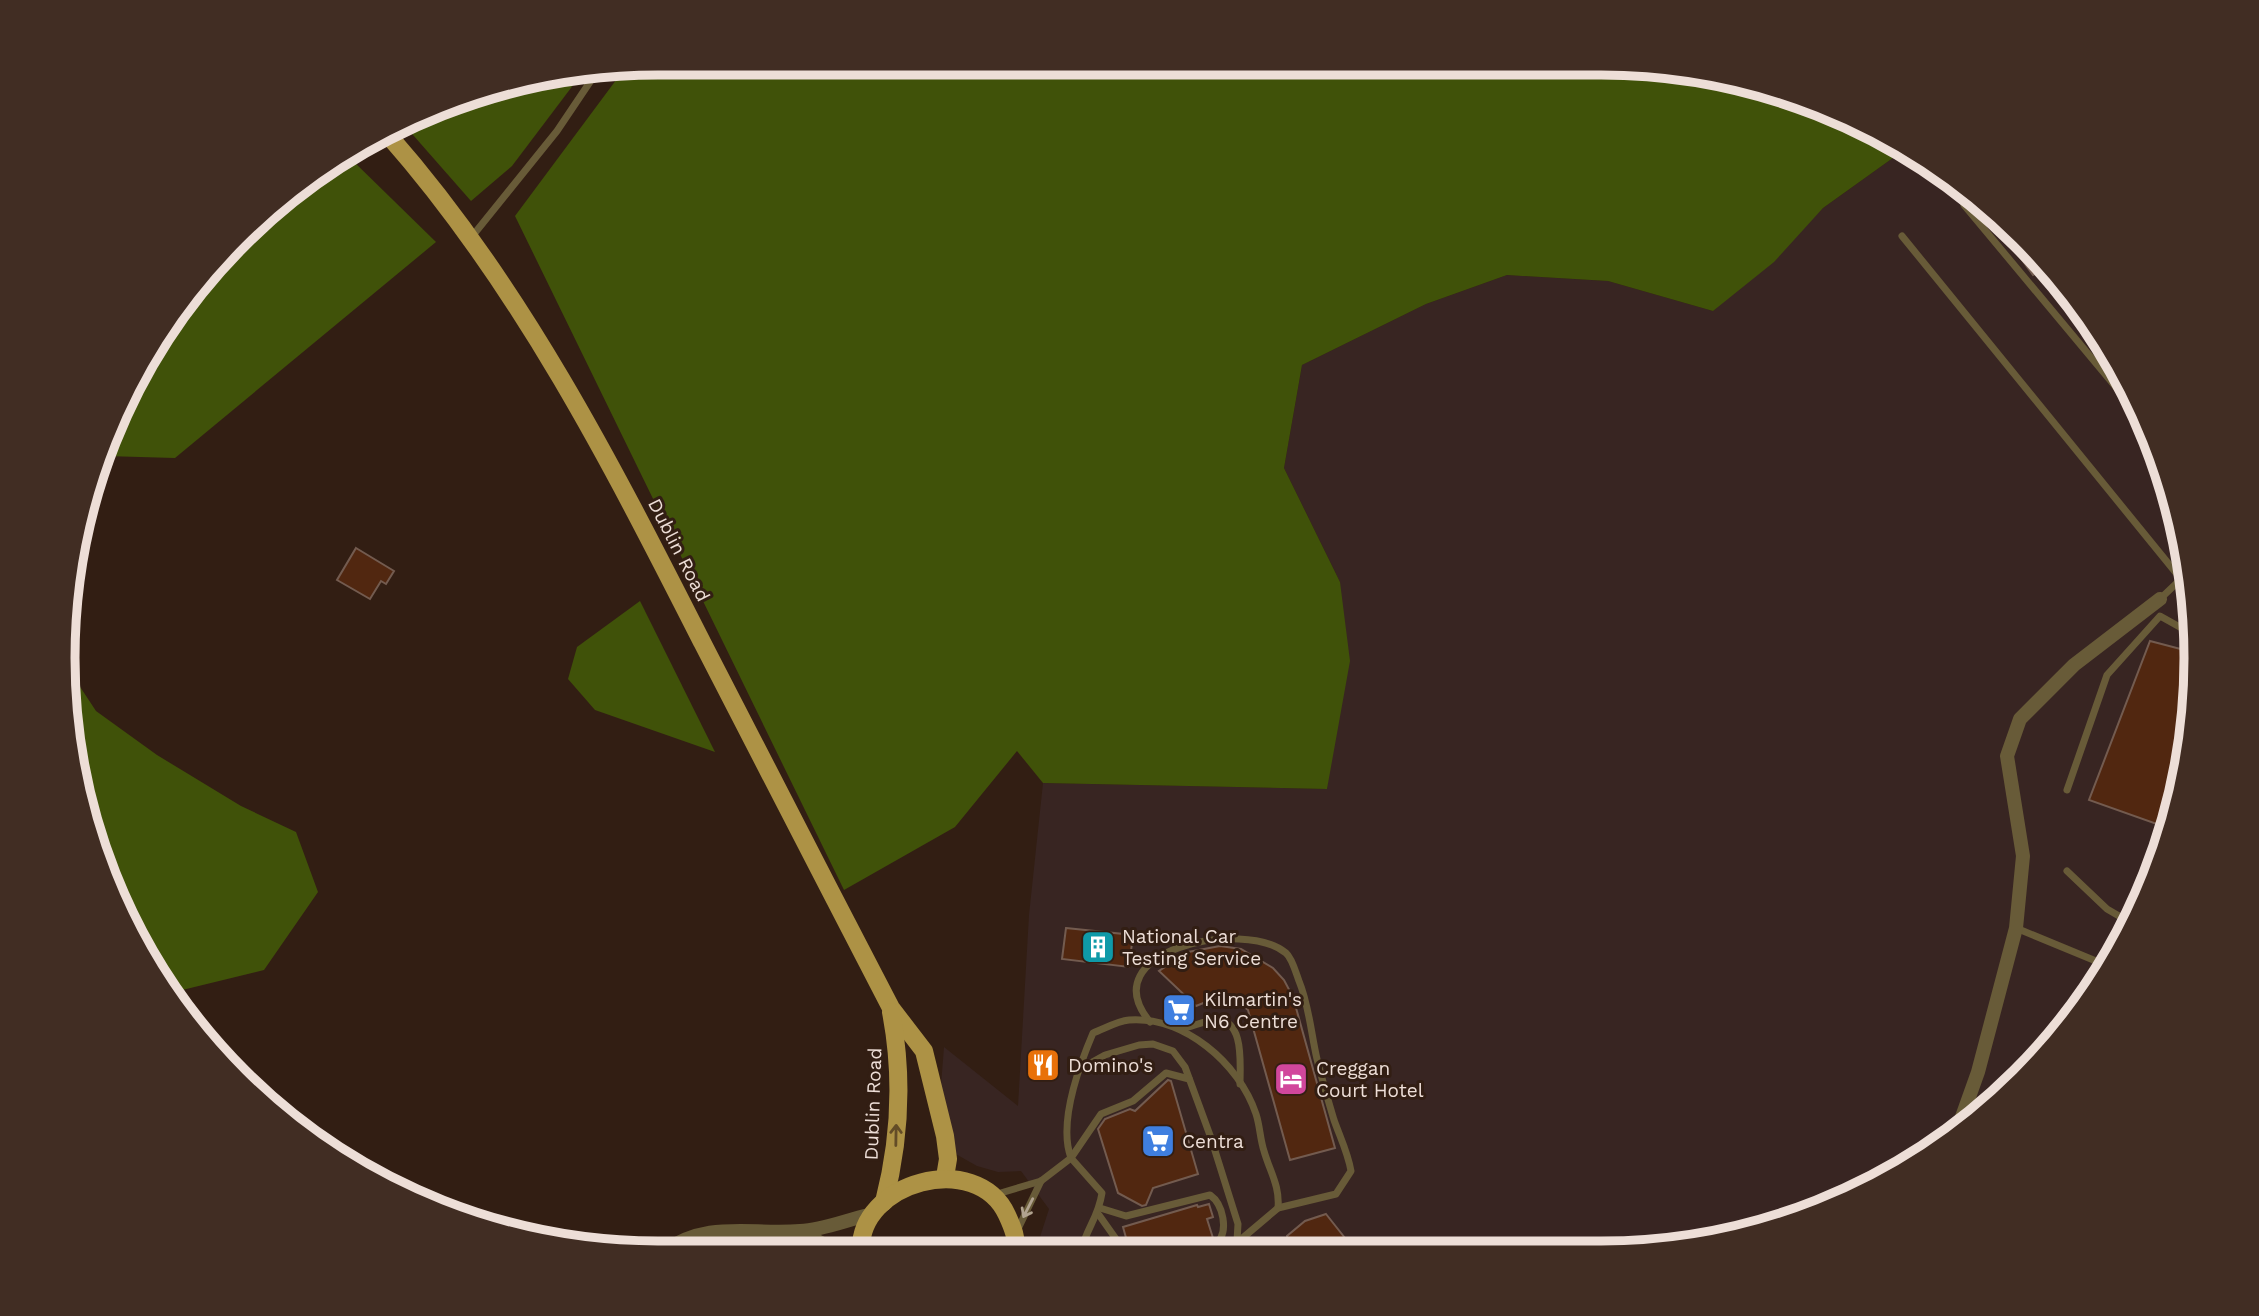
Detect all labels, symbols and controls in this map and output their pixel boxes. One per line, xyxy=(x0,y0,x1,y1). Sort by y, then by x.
street label: Dublin Road xyxy=(643,495,715,605)
place label: National Car Testing Service xyxy=(1122,925,1261,970)
building icon: National Car Testing Service xyxy=(1079,928,1117,966)
place label: Kilmartin's N6 Centre xyxy=(1204,988,1302,1033)
supermarket icon: Kilmartin's N6 Centre xyxy=(1160,991,1198,1029)
restaurant icon: Domino's xyxy=(1024,1046,1062,1084)
street label: Dublin Road xyxy=(860,1047,886,1161)
place label: Domino's xyxy=(1068,1054,1153,1077)
place label: Creggan Court Hotel xyxy=(1316,1057,1424,1102)
hotel icon: Creggan Court Hotel xyxy=(1272,1060,1310,1098)
supermarket icon: Centra xyxy=(1139,1122,1177,1160)
one-way arrow xyxy=(890,1124,903,1147)
place label: Centra xyxy=(1182,1130,1244,1153)
one-way arrow xyxy=(1020,1197,1034,1218)

